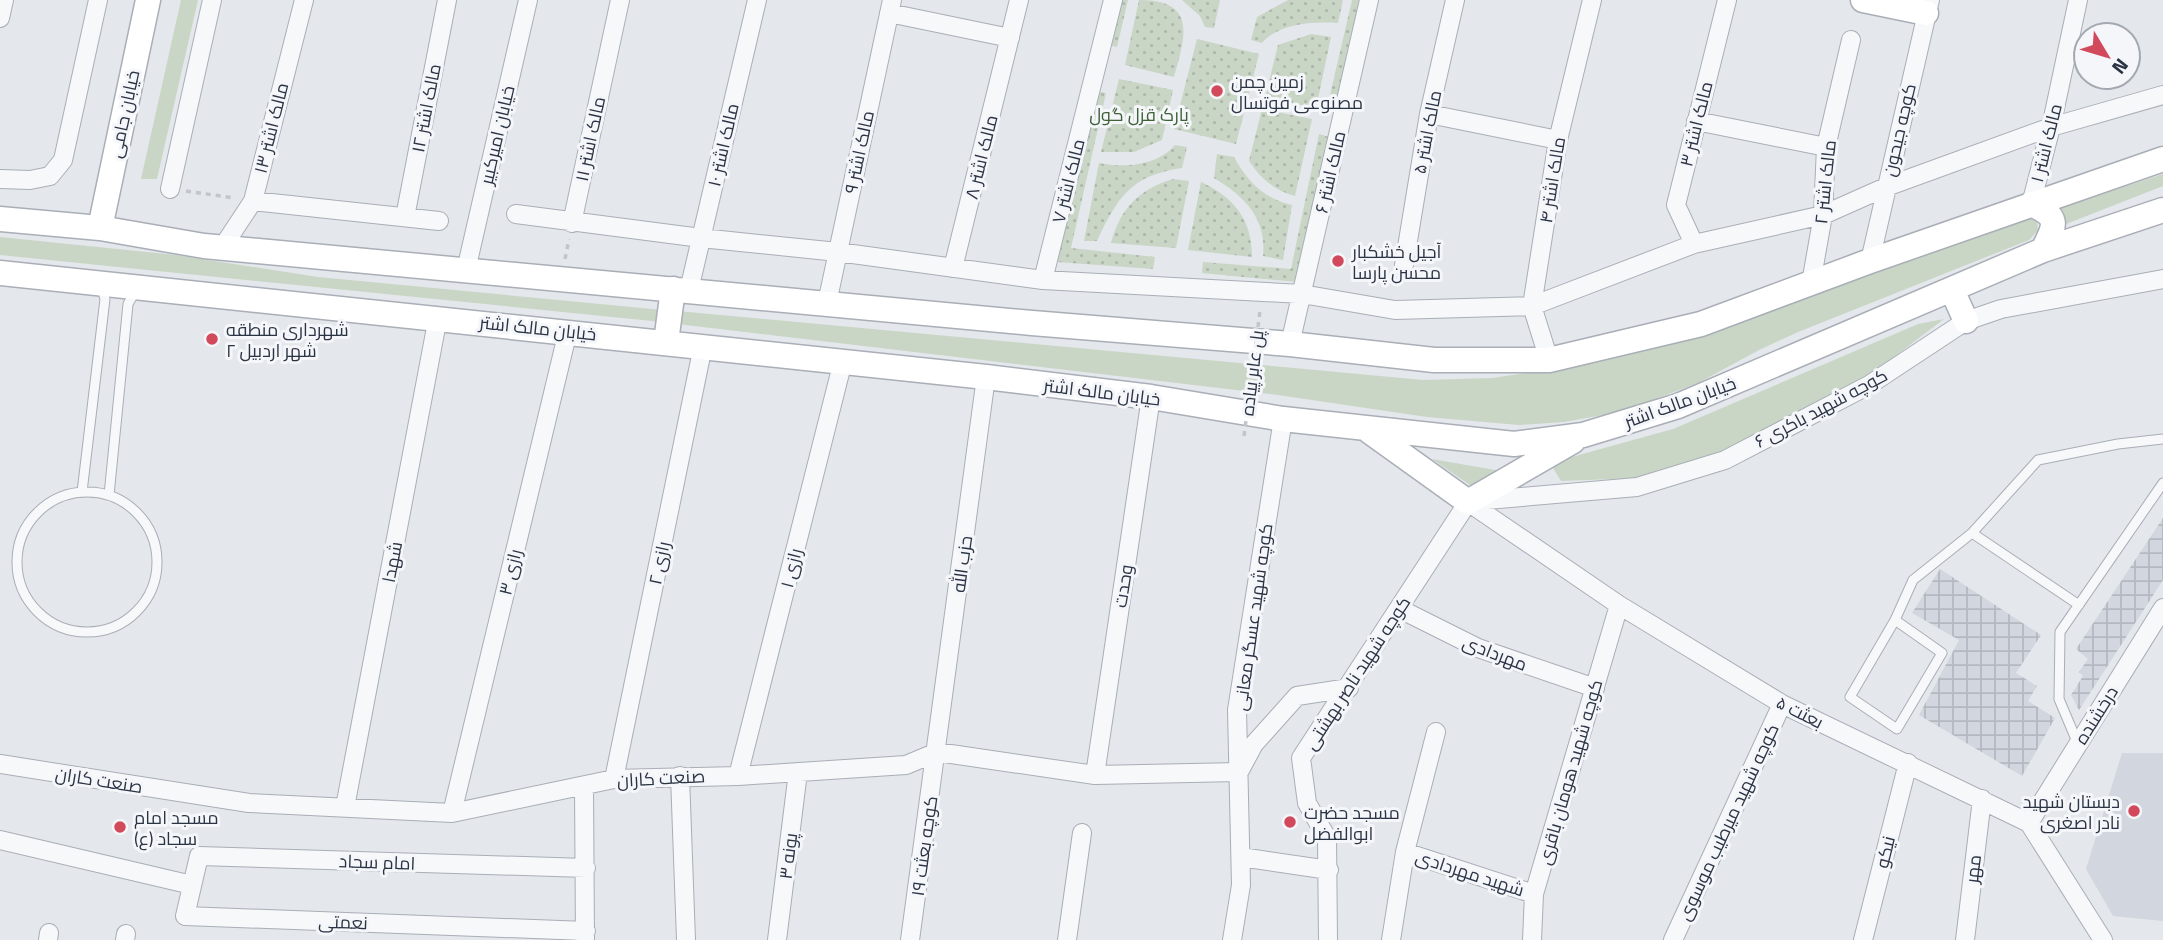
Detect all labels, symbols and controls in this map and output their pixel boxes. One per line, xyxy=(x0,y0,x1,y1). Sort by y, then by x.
north arrow xyxy=(2072,21,2142,91)
text: N xyxy=(2105,53,2136,81)
street label: مالک اشتر ۱۲ xyxy=(404,61,448,155)
street label: خیابان جامی xyxy=(101,67,147,161)
place label: زمین چمن مصنوعی فوتسال xyxy=(1231,68,1363,116)
street label: مالک اشتر ۳ xyxy=(1672,79,1720,169)
street label: مالک اشتر ۱۳ xyxy=(247,80,295,176)
street label: کوچه جیحون xyxy=(1875,81,1923,179)
street label: خیابان امیرکبیر xyxy=(472,83,522,188)
marker: زمین چمن مصنوعی فوتسال xyxy=(1209,83,1225,99)
street label: مالک اشتر ۵ xyxy=(1406,88,1448,176)
street label: مالک اشتر ۱۱ xyxy=(568,94,612,184)
street label: مالک اشتر ۱۰ xyxy=(700,101,746,189)
park label: پارک قزل گول xyxy=(1089,101,1189,128)
street label: مالک اشتر ۱ xyxy=(2023,101,2069,185)
street label: مالک اشتر ۹ xyxy=(837,108,881,196)
street label: مالک اشتر ۸ xyxy=(957,112,1005,202)
street label: مالک اشتر ۶ xyxy=(1307,128,1353,216)
street label: مالک اشتر ۴ xyxy=(1532,135,1572,225)
street label: مالک اشتر ۷ xyxy=(1044,136,1092,226)
street label: مالک اشتر ۲ xyxy=(1807,139,1843,225)
place label: آجیل خشکبار محسن پارسا xyxy=(1351,238,1441,286)
marker: آجیل خشکبار محسن پارسا xyxy=(1330,253,1346,269)
street label: خیابان مالک اشتر xyxy=(477,308,598,348)
place label: شهرداری منطقه ۲ شهر اردبیل xyxy=(226,316,349,364)
street label: پل عابر پیاده xyxy=(1233,328,1271,417)
marker: شهرداری منطقه ۲ شهر اردبیل xyxy=(204,331,220,347)
street label: کوچه شهید باکری ۶ xyxy=(1750,362,1892,454)
street label: خیابان مالک اشتر xyxy=(1619,369,1740,435)
street label: خیابان مالک اشتر xyxy=(1041,371,1162,413)
street label: کوچه شهید عسگر معانی xyxy=(1226,522,1280,712)
street label: حزب الله xyxy=(945,534,979,594)
street label: شهدا xyxy=(375,539,409,585)
street label: رازی ۲ xyxy=(641,539,677,587)
street label: رازی ۱ xyxy=(773,545,809,591)
street label: رازی ۳ xyxy=(491,546,529,598)
street label: وحدت xyxy=(1106,562,1140,610)
street label: کوچه شهید ناصر بهشتی xyxy=(1297,591,1417,755)
street label: مهردادی xyxy=(1459,628,1531,678)
street label: کوچه شهید هومان باقری xyxy=(1531,676,1609,868)
street label: درخشنده xyxy=(2068,681,2124,749)
street label: بعثت ۵ xyxy=(1772,689,1828,735)
street label: کوچه شهید میرطیب موسوی xyxy=(1670,719,1786,925)
street label: صنعت کاران xyxy=(53,760,145,800)
street label: صنعت کاران xyxy=(616,762,706,794)
place label: دبستان شهید نادر اصغری xyxy=(2023,788,2120,836)
street label: کوچه بعثت ۱۹ xyxy=(904,794,944,898)
place label: مسجد حضرت ابوالفضل xyxy=(1304,799,1400,847)
marker: دبستان شهید نادر اصغری xyxy=(2126,803,2142,819)
place label: مسجد امام سجاد (ع) xyxy=(134,804,218,852)
marker: مسجد حضرت ابوالفضل xyxy=(1282,814,1298,830)
marker: مسجد امام سجاد (ع) xyxy=(112,819,128,835)
street label: پونه ۳ xyxy=(772,831,804,881)
street label: نیکو xyxy=(1868,833,1902,871)
street label: شهید مهردادی xyxy=(1412,843,1528,903)
street label: امام سجاد xyxy=(338,847,416,877)
street label: مهر xyxy=(1958,853,1988,886)
street label: نعمتی xyxy=(318,908,368,936)

